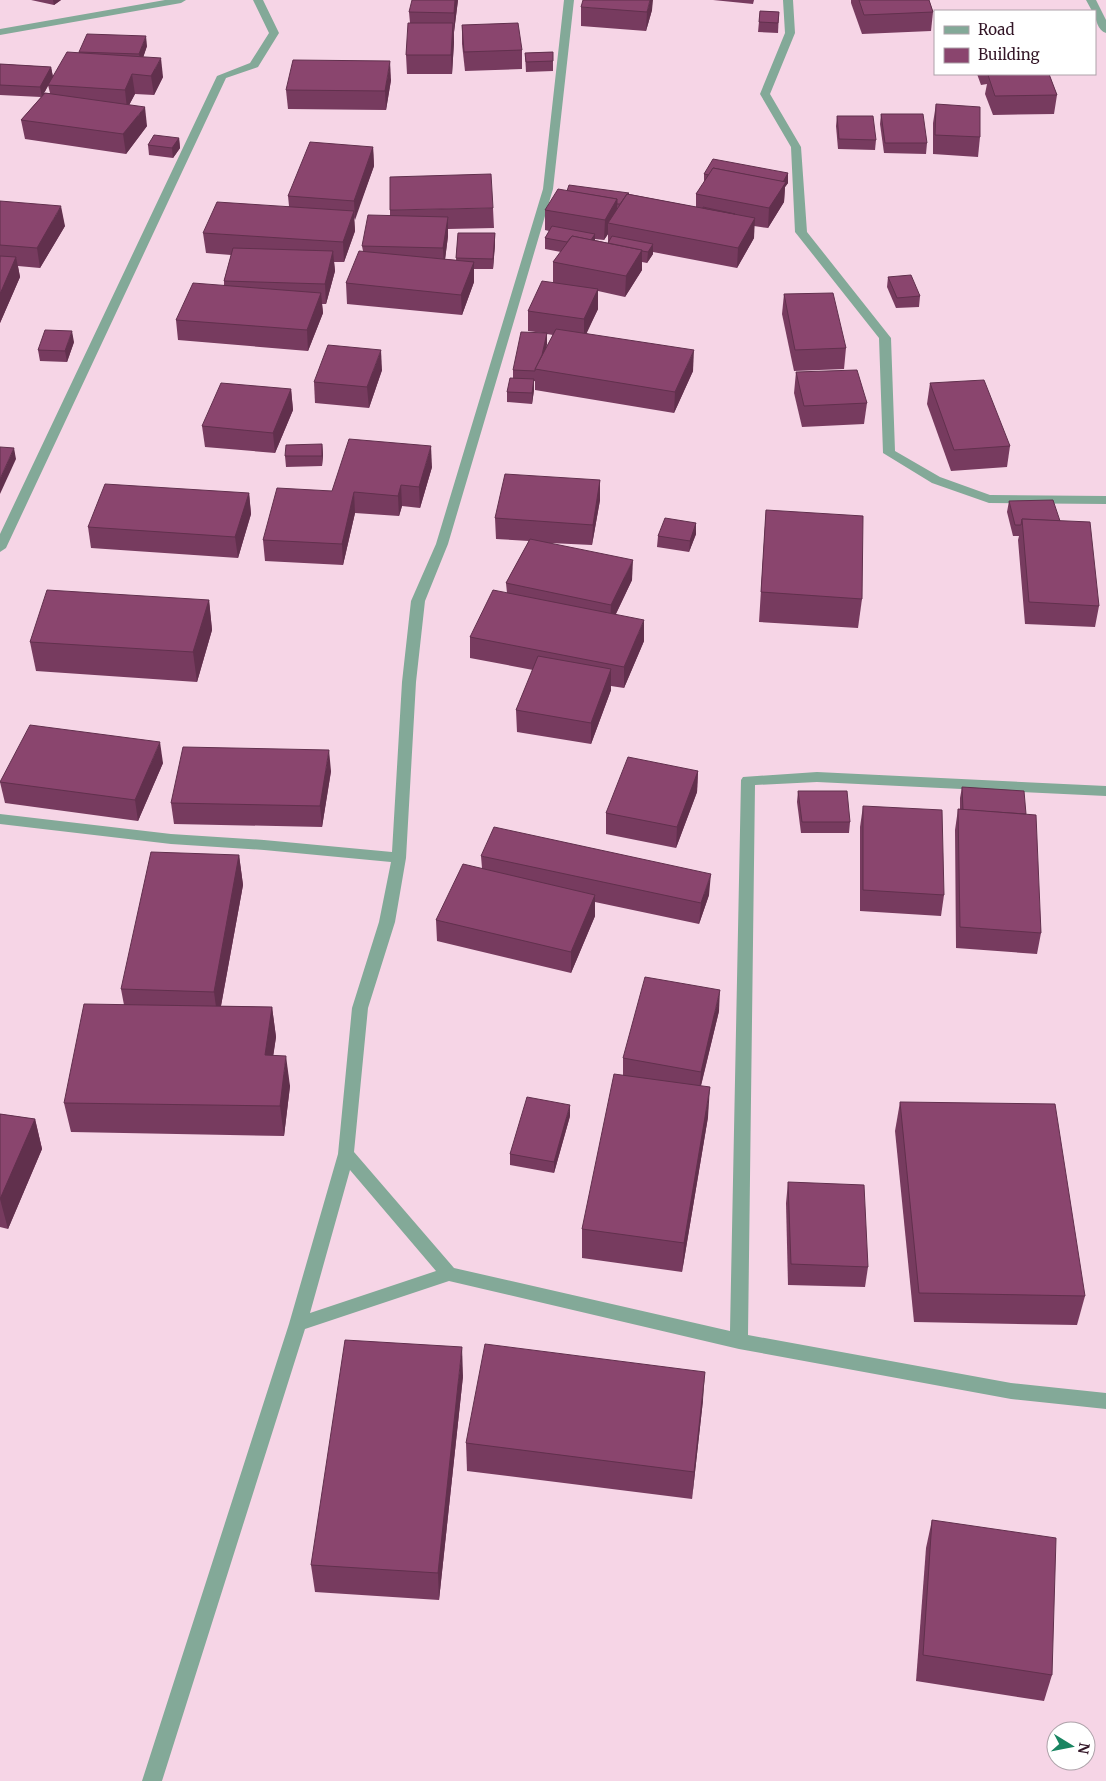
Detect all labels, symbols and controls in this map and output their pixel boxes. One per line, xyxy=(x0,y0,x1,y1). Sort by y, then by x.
legend xyxy=(934,10,1096,75)
text: Road xyxy=(978,20,1014,39)
text: Building xyxy=(978,45,1040,64)
north arrow xyxy=(1046,1721,1096,1771)
text: N xyxy=(1074,1741,1094,1755)

